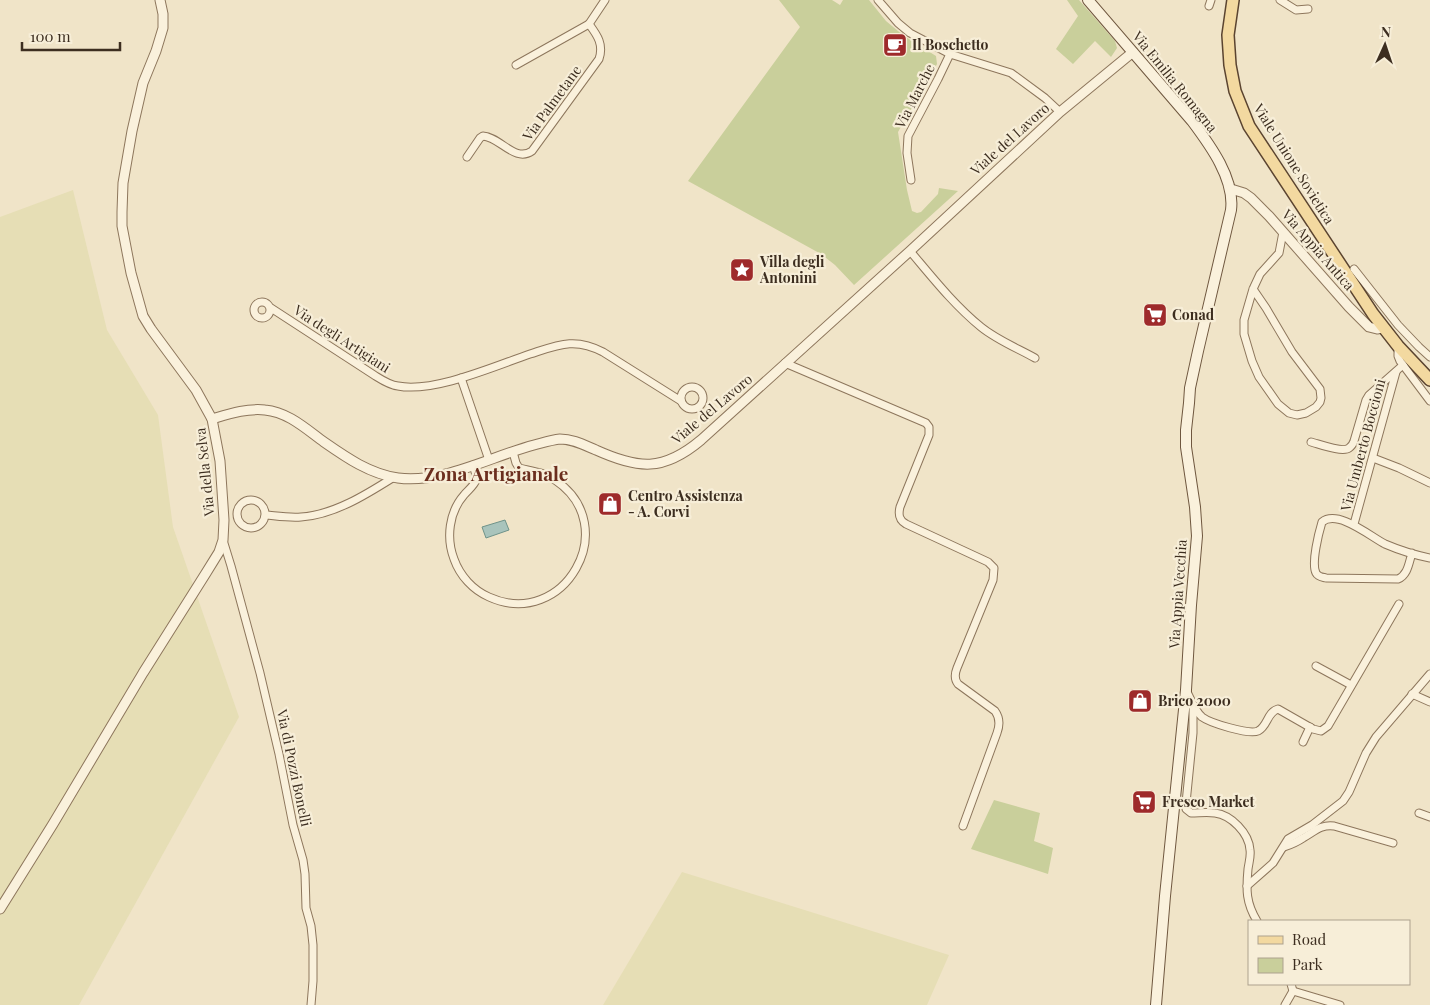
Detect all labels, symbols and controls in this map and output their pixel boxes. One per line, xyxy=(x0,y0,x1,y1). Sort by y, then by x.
scale bar xyxy=(22,20,120,52)
north arrow xyxy=(1360,20,1410,70)
text: N xyxy=(1380,22,1391,41)
text: 100 m xyxy=(30,26,71,46)
street label: Via Emilia Romagna xyxy=(1128,26,1222,136)
cafe icon: Il Boschetto xyxy=(882,32,908,58)
place label: Il Boschetto xyxy=(912,35,989,54)
street label: Via Marche xyxy=(890,60,939,132)
street label: Via Palmetane xyxy=(517,61,585,145)
street label: Viale del Lavoro xyxy=(965,98,1053,180)
street label: Viale Unione Sovietica xyxy=(1249,99,1339,227)
street label: Via Appia Antica xyxy=(1277,204,1359,294)
place label: Villa degli Antonini xyxy=(759,252,825,287)
place icon: Villa degli Antonini xyxy=(729,257,755,283)
street label: Via degli Artigiani xyxy=(289,300,394,377)
supermarket icon: Conad xyxy=(1142,302,1168,328)
place label: Conad xyxy=(1172,305,1215,324)
street label: Viale del Lavoro xyxy=(667,369,756,449)
street label: Via Umberto Boccioni xyxy=(1335,377,1389,514)
street label: Via della Selva xyxy=(190,427,219,518)
district label: Zona Artigianale xyxy=(424,460,568,486)
place label: Centro Assistenza - A. Corvi xyxy=(628,486,744,521)
shop icon: Centro Assistenza - A. Corvi xyxy=(597,491,623,517)
street label: Via Appia Vecchia xyxy=(1164,539,1191,650)
shop icon: Brico 2000 xyxy=(1127,688,1153,714)
place label: Brico 2000 xyxy=(1158,691,1231,710)
street label: Via di Pozzi Bonelli xyxy=(273,707,316,828)
supermarket icon: Fresco Market xyxy=(1131,789,1157,815)
place label: Fresco Market xyxy=(1162,792,1255,811)
legend xyxy=(1248,920,1410,985)
text: Road xyxy=(1292,929,1326,949)
text: Park xyxy=(1292,954,1324,974)

